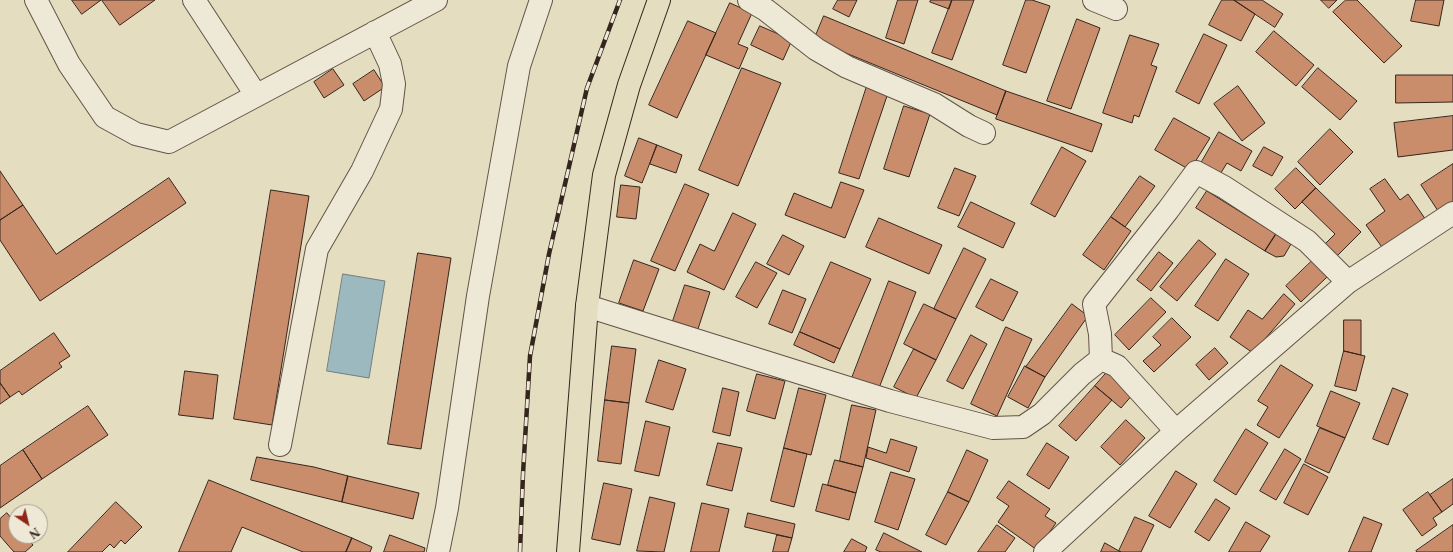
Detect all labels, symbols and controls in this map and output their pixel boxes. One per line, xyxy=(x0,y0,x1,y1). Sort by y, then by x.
north arrow xyxy=(8,504,48,544)
text: N xyxy=(26,525,42,541)

